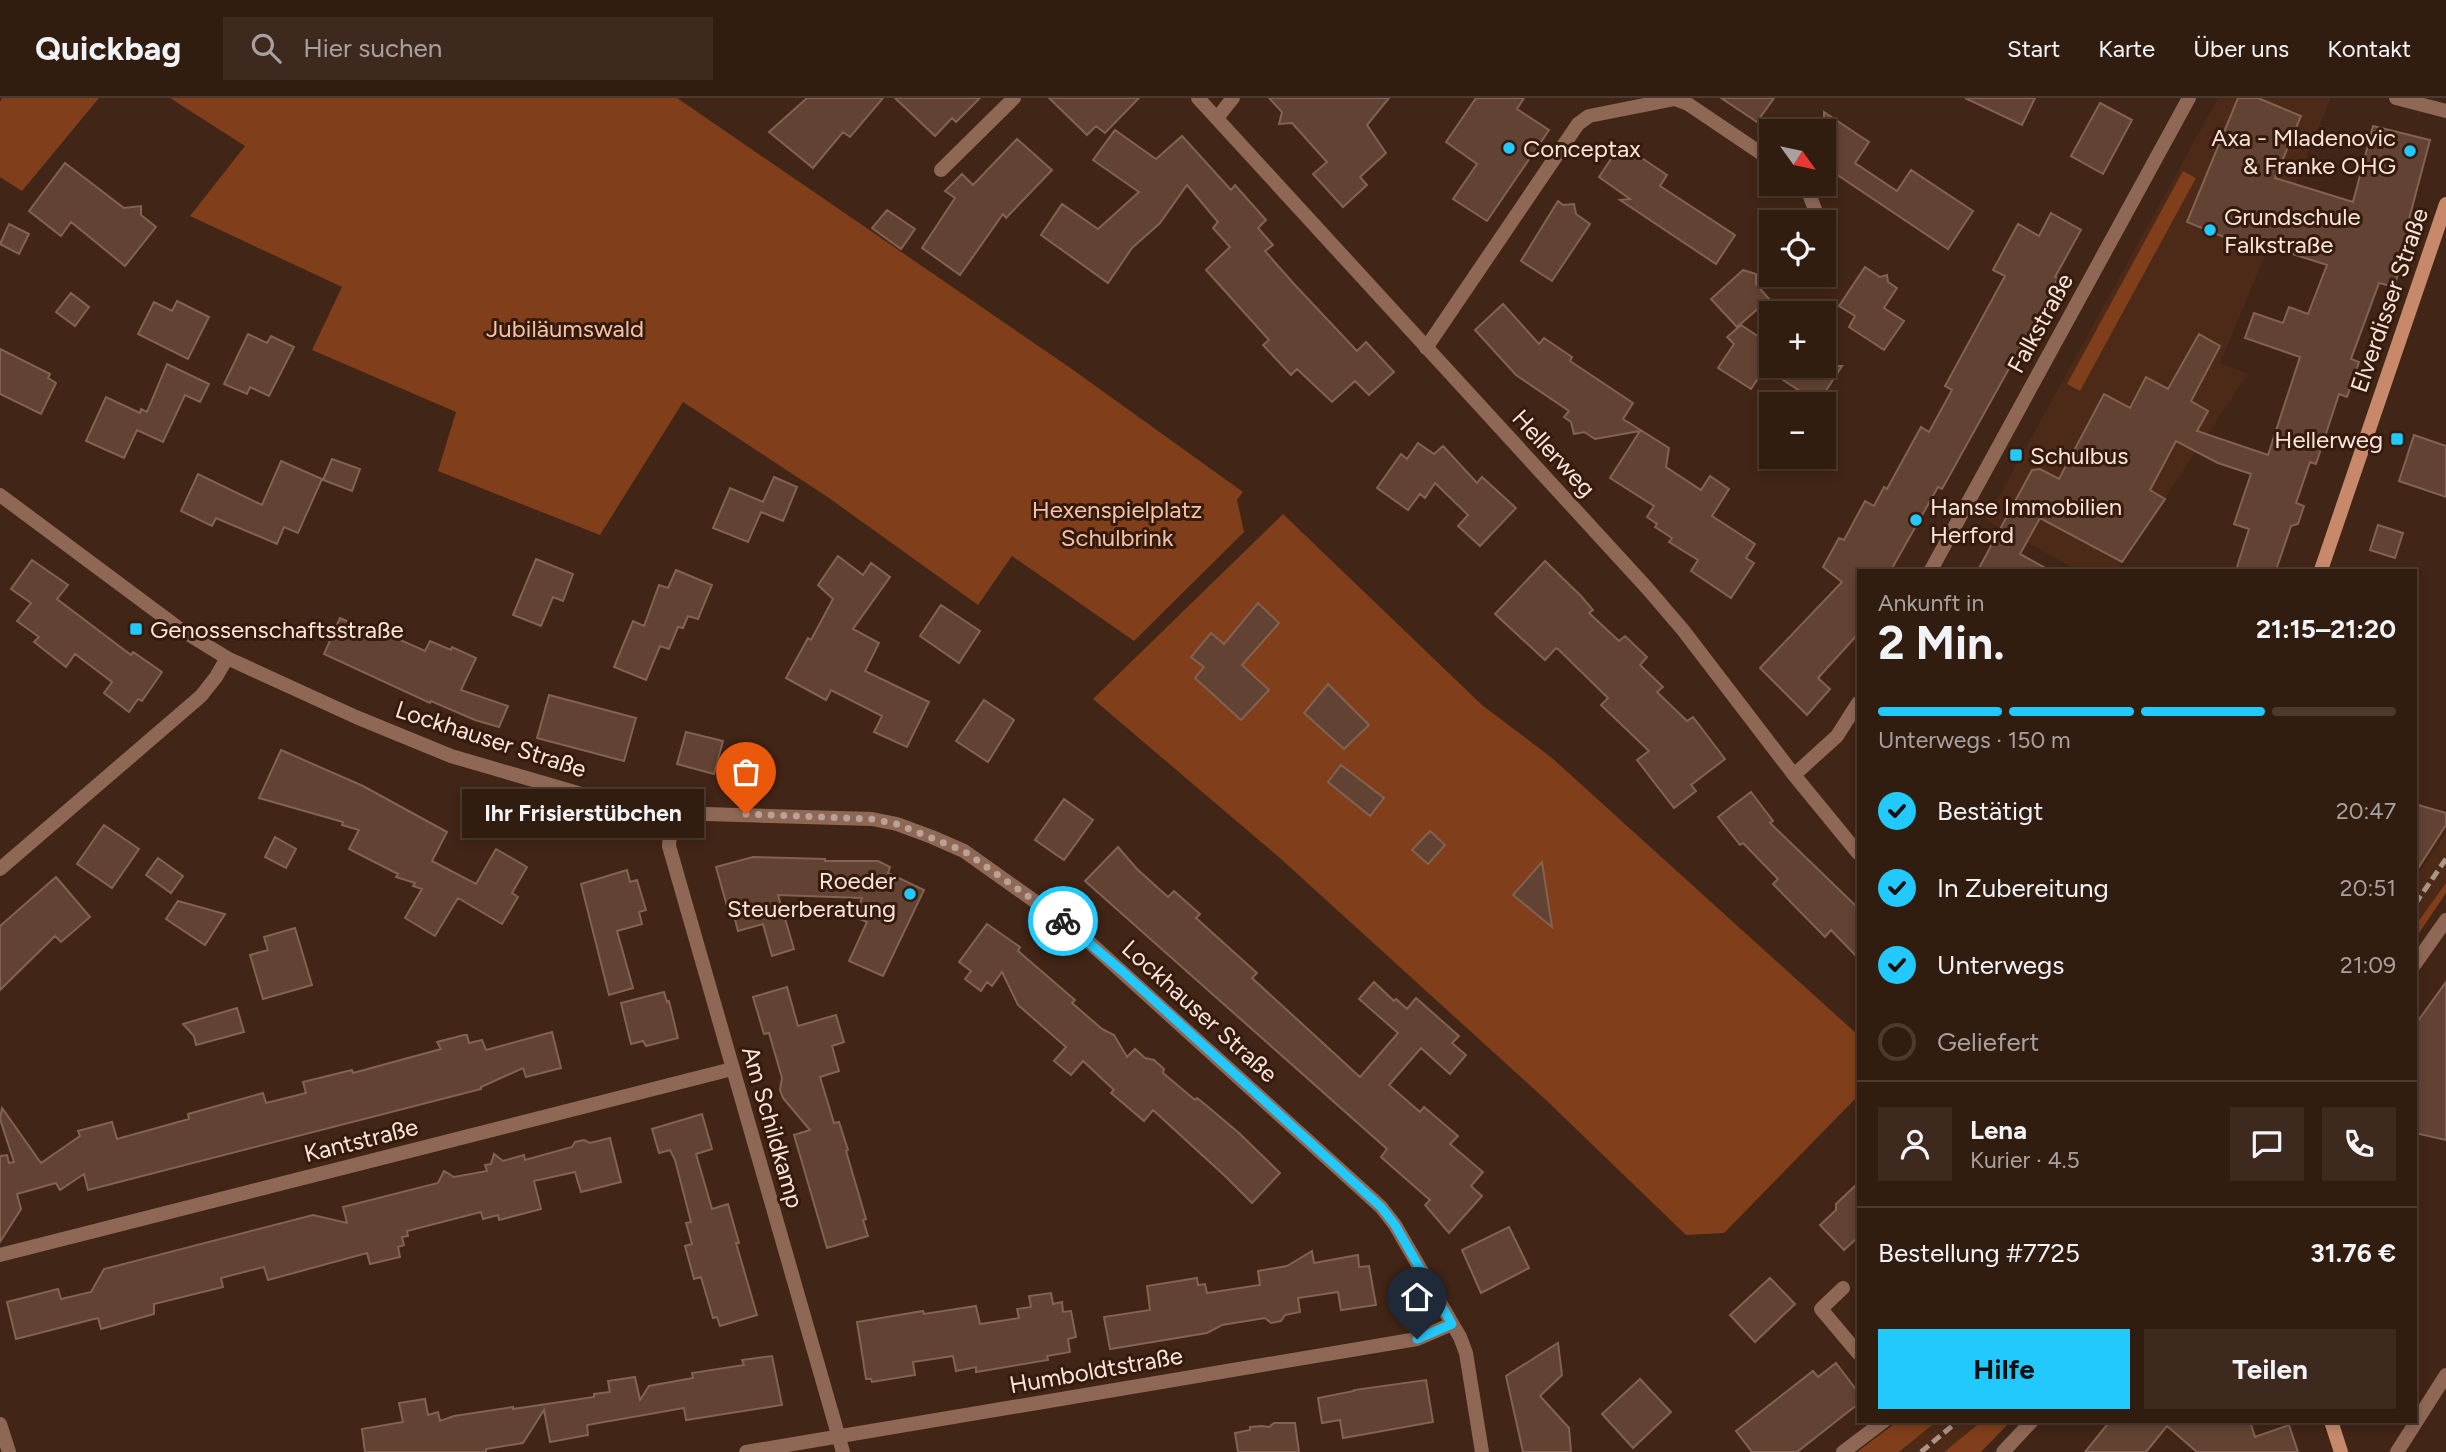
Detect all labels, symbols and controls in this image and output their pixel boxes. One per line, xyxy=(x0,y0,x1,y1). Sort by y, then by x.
search box xyxy=(223,17,713,80)
text: Quickbag xyxy=(35,29,181,68)
icon: search xyxy=(247,29,285,67)
text: Hier suchen xyxy=(303,32,442,64)
text: Start xyxy=(2007,34,2060,63)
text: Karte xyxy=(2098,34,2155,63)
text: Über uns xyxy=(2193,34,2289,63)
text: Kontakt xyxy=(2327,34,2411,63)
north arrow xyxy=(1759,119,1836,196)
map controls xyxy=(1759,119,1836,469)
place label: Axa - Mladenovic & Franke OHG xyxy=(2211,123,2396,180)
place label: Conceptax xyxy=(1523,134,1641,163)
marker: Conceptax xyxy=(1501,140,1517,156)
marker: Axa - Mladenovic & Franke OHG xyxy=(2402,143,2418,159)
place label: Grundschule Falkstraße xyxy=(2224,202,2361,259)
street label: Elverdisser Straße xyxy=(2344,204,2434,396)
button: locate xyxy=(1759,210,1836,287)
marker: Grundschule Falkstraße xyxy=(2202,222,2218,238)
street label: Falkstraße xyxy=(2001,268,2079,378)
button: + xyxy=(1759,301,1836,378)
park label: Jubiläumswald xyxy=(486,314,644,343)
button: − xyxy=(1759,392,1836,469)
street label: Hellerweg xyxy=(1506,403,1602,503)
place label: Hellerweg xyxy=(2274,425,2383,454)
marker: Hellerweg xyxy=(2389,431,2405,447)
place label: Schulbus xyxy=(2030,441,2128,470)
marker: Schulbus xyxy=(2008,447,2024,463)
place label: Hanse Immobilien Herford xyxy=(1930,492,2122,549)
park label: Hexenspielplatz Schulbrink xyxy=(1032,495,1202,552)
marker: Hanse Immobilien Herford xyxy=(1908,512,1924,528)
text: Ankunft in xyxy=(1878,589,1984,617)
text: 21:15–21:20 xyxy=(2256,613,2396,645)
place label: Genossenschaftsstraße xyxy=(150,615,404,644)
text: 2 Min. xyxy=(1878,615,2005,671)
marker: Genossenschaftsstraße xyxy=(128,621,144,637)
street label: Lockhauser Straße xyxy=(392,694,590,784)
text: Unterwegs · 150 m xyxy=(1878,726,2071,754)
pin xyxy=(716,742,776,814)
icon: bag xyxy=(727,753,765,791)
callout: Ihr Frisierstübchen xyxy=(462,790,704,838)
icon: check xyxy=(1878,792,1916,830)
text: Bestätigt xyxy=(1937,795,2043,827)
text: 20:47 xyxy=(2336,797,2396,825)
text: Ihr Frisierstübchen xyxy=(484,799,682,827)
place label: Roeder Steuerberatung xyxy=(727,866,896,923)
icon: check xyxy=(1878,869,1916,907)
text: In Zubereitung xyxy=(1937,872,2109,904)
text: 20:51 xyxy=(2340,874,2396,902)
marker: Roeder Steuerberatung xyxy=(902,886,918,902)
courier xyxy=(1028,886,1098,956)
icon: bike xyxy=(1044,902,1082,940)
street label: Lockhauser Straße xyxy=(1116,934,1284,1088)
icon: check xyxy=(1878,946,1916,984)
text: Unterwegs xyxy=(1937,949,2064,981)
text: 21:09 xyxy=(2340,951,2396,979)
text: Geliefert xyxy=(1937,1026,2039,1058)
street label: Am Schildkamp xyxy=(736,1043,810,1211)
button: person xyxy=(1878,1107,1952,1181)
button: chat xyxy=(2230,1107,2304,1181)
button: phone xyxy=(2322,1107,2396,1181)
street label: Kantstraße xyxy=(301,1112,421,1168)
text: Lena xyxy=(1970,1114,2027,1146)
text: Kurier · 4.5 xyxy=(1970,1146,2080,1174)
text: Bestellung #7725 xyxy=(1878,1237,2080,1269)
text: 31.76 € xyxy=(2310,1237,2396,1269)
pin xyxy=(1387,1267,1447,1339)
icon: home xyxy=(1398,1278,1436,1316)
button: Hilfe xyxy=(1878,1329,2130,1409)
button: Teilen xyxy=(2144,1329,2396,1409)
street label: Humboldtstraße xyxy=(1007,1340,1185,1400)

